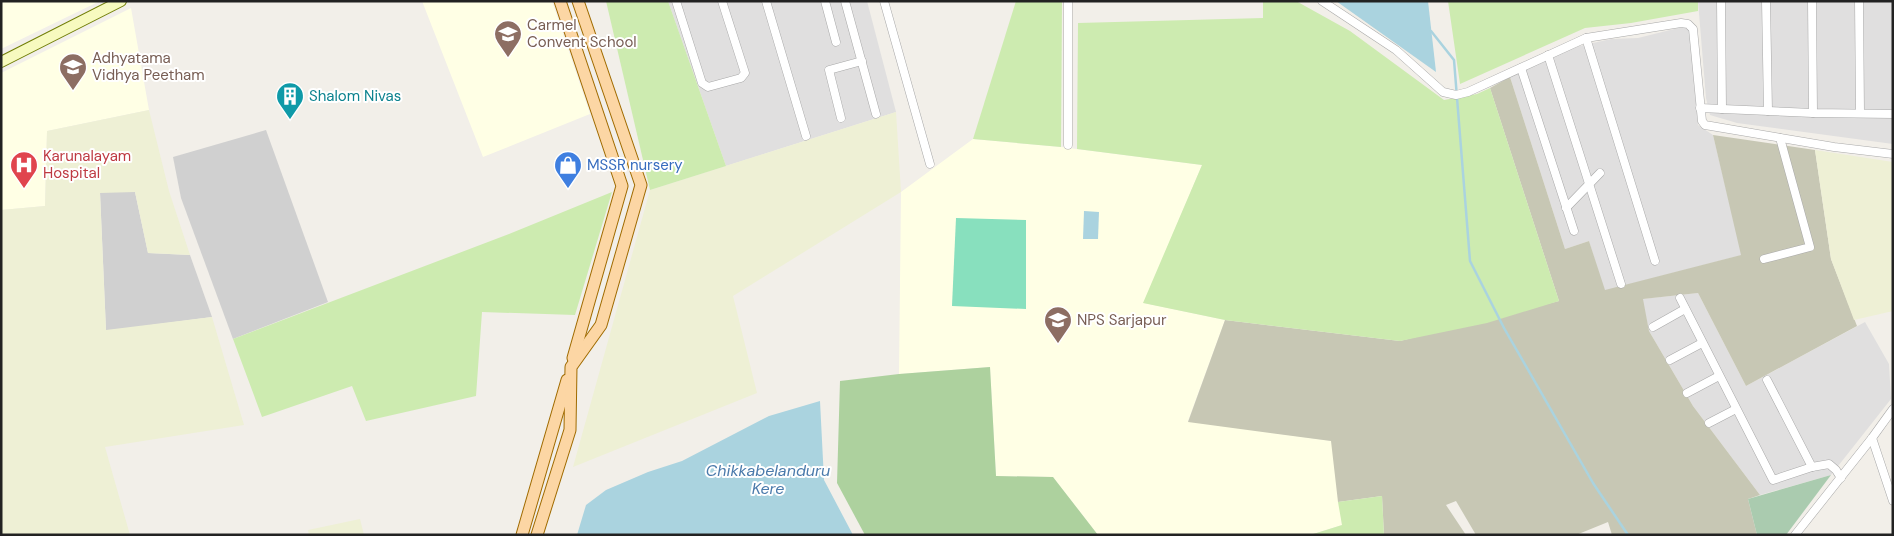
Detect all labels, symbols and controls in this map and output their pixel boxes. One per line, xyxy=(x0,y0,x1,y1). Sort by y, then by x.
place label: Carmel Convent School xyxy=(527,15,637,52)
school or university icon: Carmel Convent School xyxy=(493,19,523,58)
place label: Adhyatama Vidhya Peetham xyxy=(92,48,205,85)
school or university icon: Adhyatama Vidhya Peetham xyxy=(58,52,88,91)
building icon: Shalom Nivas xyxy=(275,81,305,120)
place label: Shalom Nivas xyxy=(309,86,401,106)
place label: Karunalayam Hospital xyxy=(43,146,131,183)
hospital icon: Karunalayam Hospital xyxy=(9,150,39,189)
shop icon: MSSR nursery xyxy=(553,150,583,189)
place label: MSSR nursery xyxy=(587,155,683,175)
school or university icon: NPS Sarjapur xyxy=(1043,305,1073,344)
place label: NPS Sarjapur xyxy=(1077,310,1167,330)
water label: Chikkabelanduru Kere xyxy=(706,460,830,499)

